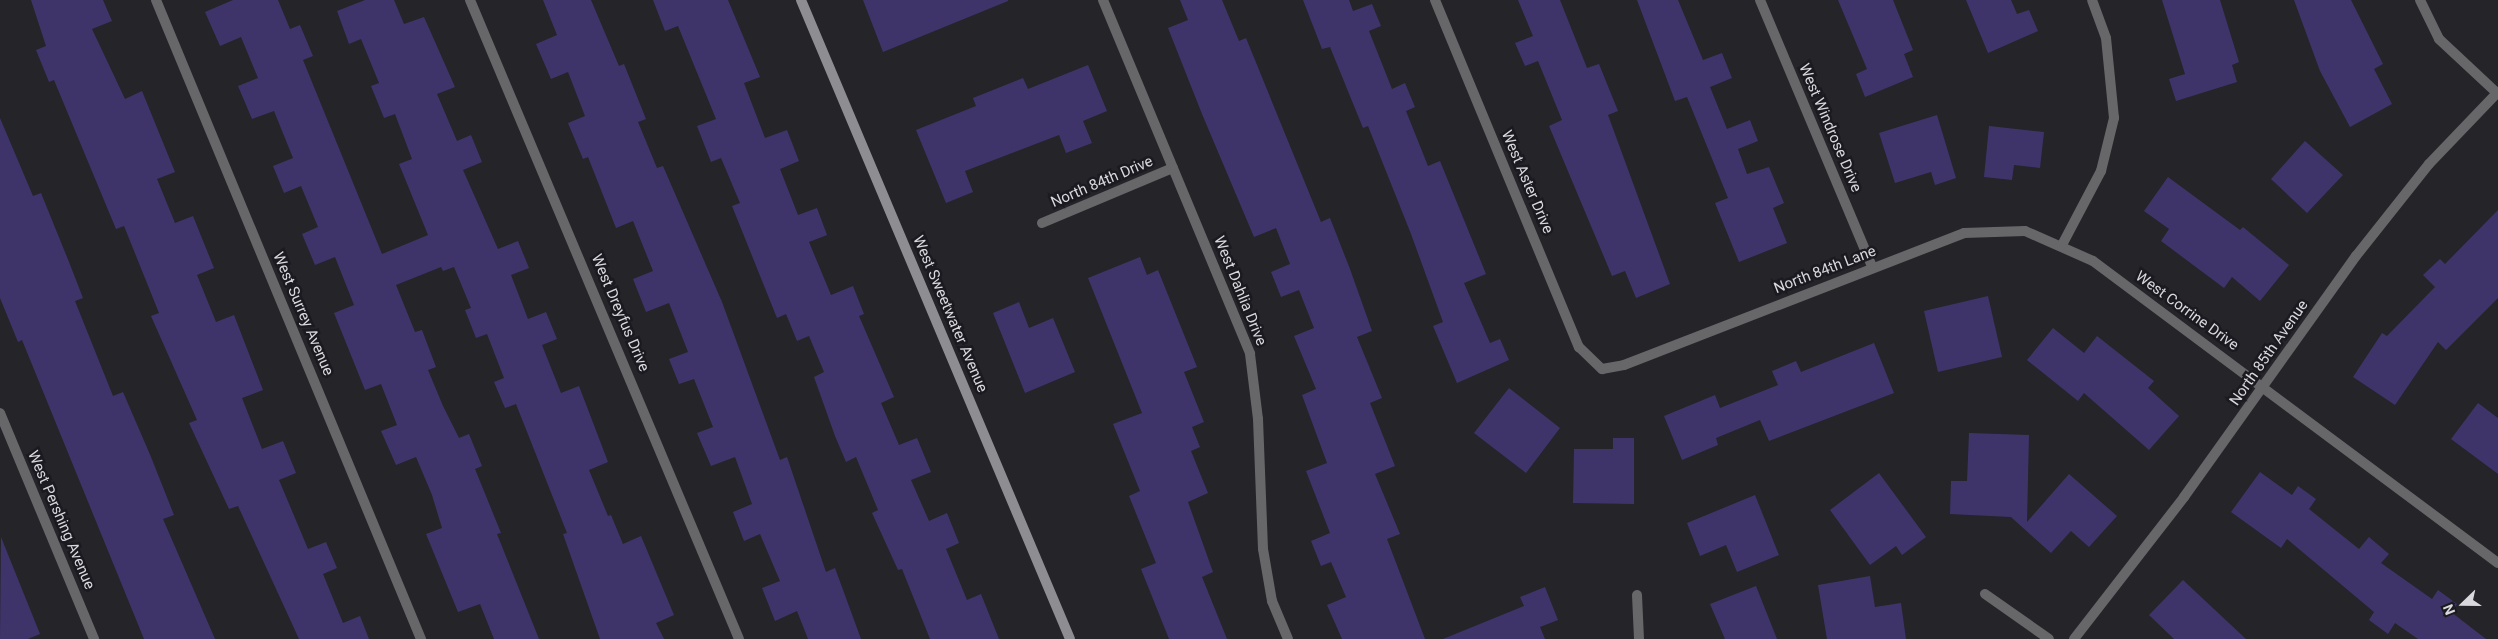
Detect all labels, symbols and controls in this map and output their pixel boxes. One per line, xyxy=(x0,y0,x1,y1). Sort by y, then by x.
street label: West Windrose Drive xyxy=(1795,61,1865,195)
street label: West Aster Drive xyxy=(1497,128,1557,236)
street label: North 84th Drive xyxy=(1048,152,1156,212)
street label: West Sweetwater Avenue xyxy=(909,233,991,395)
street label: West Dahlia Drive xyxy=(1210,234,1270,348)
street label: North 84th Lane xyxy=(1771,242,1879,298)
street label: West Surrey Avenue xyxy=(269,250,337,378)
street label: West Dreyfus Drive xyxy=(587,252,653,374)
street label: West Corrine Drive xyxy=(2132,268,2242,354)
street label: North 85th Avenue xyxy=(2226,297,2312,409)
street label: West Pershing Avenue xyxy=(24,448,98,592)
north arrow xyxy=(2438,579,2488,629)
text: N xyxy=(2440,602,2458,617)

